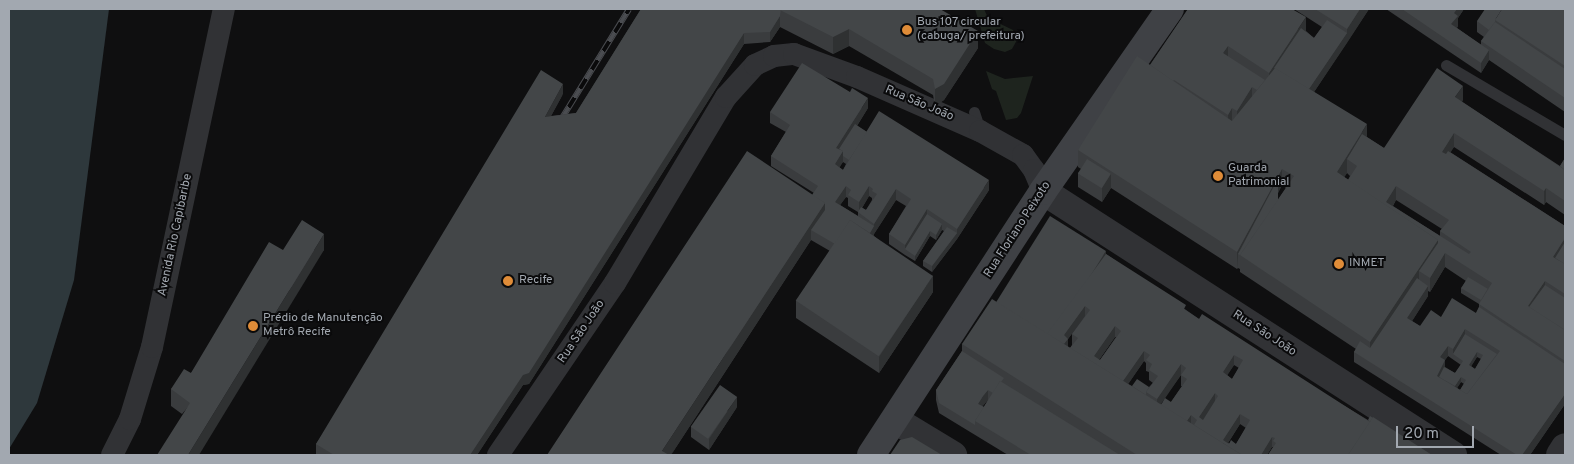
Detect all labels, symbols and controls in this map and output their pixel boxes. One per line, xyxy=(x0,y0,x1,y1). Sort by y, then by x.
place label: Bus 107 circular (cabuga/ prefeitura) xyxy=(917,16,1025,44)
marker: Bus 107 circular (cabuga/ prefeitura) xyxy=(901,24,913,36)
street label: Rua São João xyxy=(883,83,955,125)
place label: Guarda Patrimonial xyxy=(1228,162,1289,190)
marker: Guarda Patrimonial xyxy=(1212,170,1224,182)
street label: Avenida Rio Capibaribe xyxy=(156,172,196,298)
street label: Rua Floriano Peixoto xyxy=(982,179,1054,281)
place label: INMET xyxy=(1349,257,1385,271)
marker: INMET xyxy=(1333,258,1345,270)
marker: Recife xyxy=(501,274,515,288)
place label: Recife xyxy=(519,274,553,288)
street label: Rua São João xyxy=(556,298,608,366)
street label: Rua São João xyxy=(1229,308,1299,360)
place label: Prédio de Manutenção Metrô Recife xyxy=(263,312,383,340)
marker: Prédio de Manutenção Metrô Recife xyxy=(247,320,259,332)
scale bar xyxy=(1399,416,1476,448)
text: 20 m xyxy=(1404,425,1439,444)

